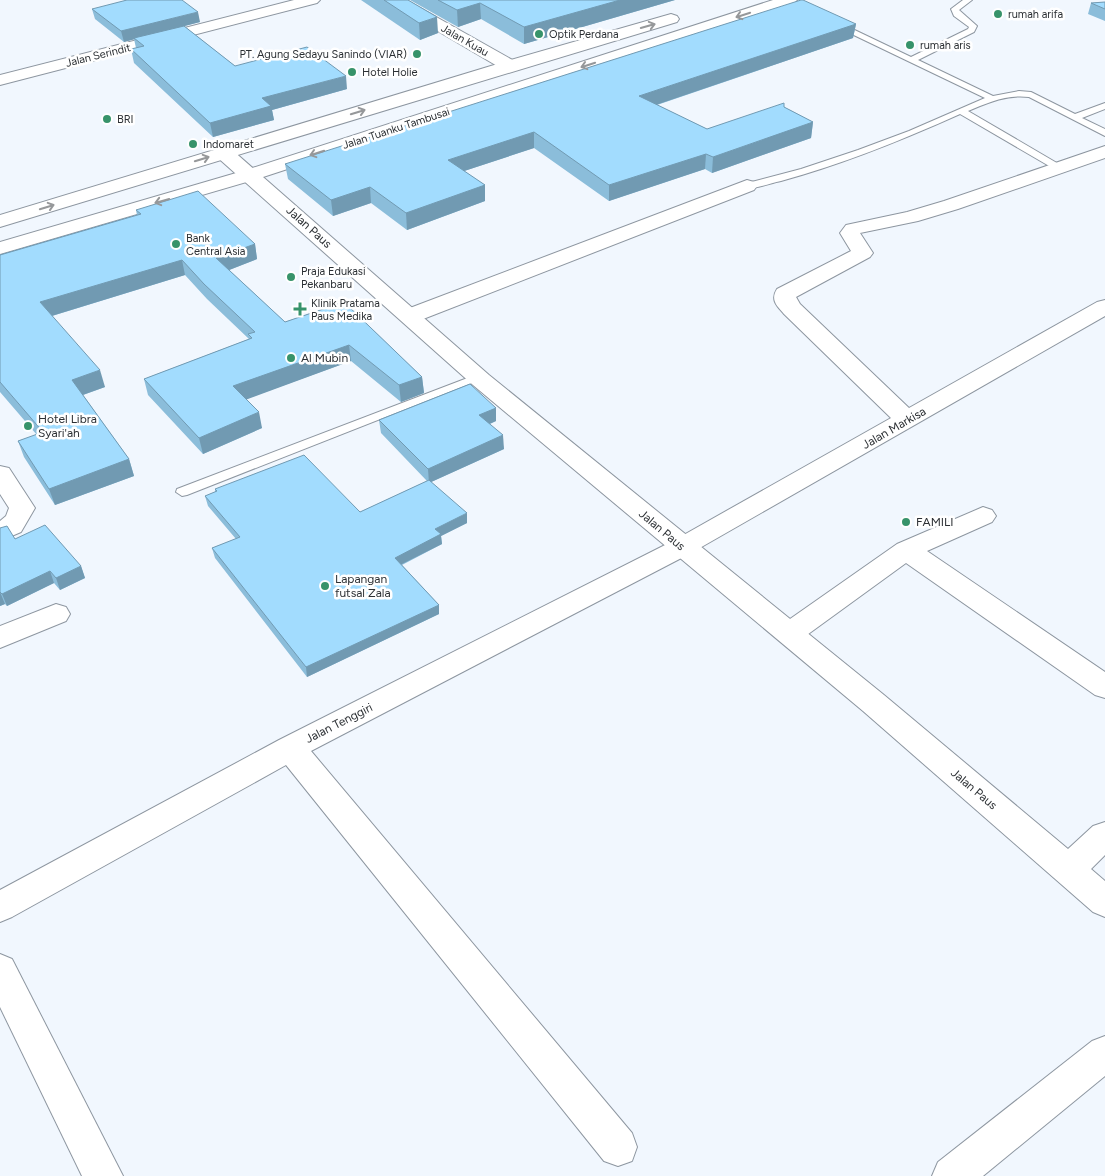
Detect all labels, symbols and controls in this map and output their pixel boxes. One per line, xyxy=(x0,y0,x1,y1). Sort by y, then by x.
marker: rumah arifa xyxy=(992,8,1004,20)
place label: rumah arifa xyxy=(1008,8,1063,21)
one-way arrow xyxy=(736,11,751,20)
one-way arrow xyxy=(639,21,655,31)
street label: Jalan Kuau xyxy=(439,22,491,59)
marker: Optik Perdana xyxy=(533,28,545,40)
place label: Optik Perdana xyxy=(549,28,619,41)
marker: rumah aris xyxy=(904,39,916,51)
place label: rumah aris xyxy=(920,39,971,52)
street label: Jalan Serindit xyxy=(64,41,132,70)
place label: PT. Agung Sedayu Sanindo (VIAR) xyxy=(239,48,407,61)
marker: PT. Agung Sedayu Sanindo (VIAR) xyxy=(411,48,423,60)
one-way arrow xyxy=(581,61,597,70)
marker: Hotel Holie xyxy=(346,66,358,78)
place label: Hotel Holie xyxy=(362,66,418,79)
street label: Jalan Tuanku Tambusai xyxy=(341,105,451,152)
one-way arrow xyxy=(349,107,365,117)
marker: BRI xyxy=(101,113,113,125)
place label: BRI xyxy=(117,113,134,126)
marker: Indomaret xyxy=(187,138,199,150)
place label: Indomaret xyxy=(203,138,254,151)
one-way arrow xyxy=(310,149,326,158)
one-way arrow xyxy=(194,154,210,164)
one-way arrow xyxy=(154,196,170,206)
one-way arrow xyxy=(38,201,54,211)
street label: Jalan Paus xyxy=(284,203,335,251)
place label: Bank Central Asia xyxy=(186,232,245,258)
marker: Bank Central Asia xyxy=(170,238,182,250)
place label: Praja Edukasi Pekanbaru xyxy=(301,265,366,291)
marker: Praja Edukasi Pekanbaru xyxy=(285,271,297,283)
place label: Klinik Pratama Paus Medika xyxy=(311,297,380,323)
marker: Klinik Pratama Paus Medika xyxy=(293,302,307,316)
place label: Al Mubin xyxy=(301,351,348,365)
marker: Al Mubin xyxy=(285,352,297,364)
street label: Jalan Markisa xyxy=(860,404,928,452)
place label: Hotel Libra Syari'ah xyxy=(38,412,97,440)
marker: Hotel Libra Syari'ah xyxy=(22,420,34,432)
street label: Jalan Paus xyxy=(636,507,688,554)
place label: FAMILI xyxy=(916,515,954,529)
marker: FAMILI xyxy=(900,516,912,528)
place label: Lapangan futsal Zala xyxy=(335,572,391,600)
marker: Lapangan futsal Zala xyxy=(319,580,331,592)
street label: Jalan Tenggiri xyxy=(303,700,375,746)
street label: Jalan Paus xyxy=(948,766,1000,813)

